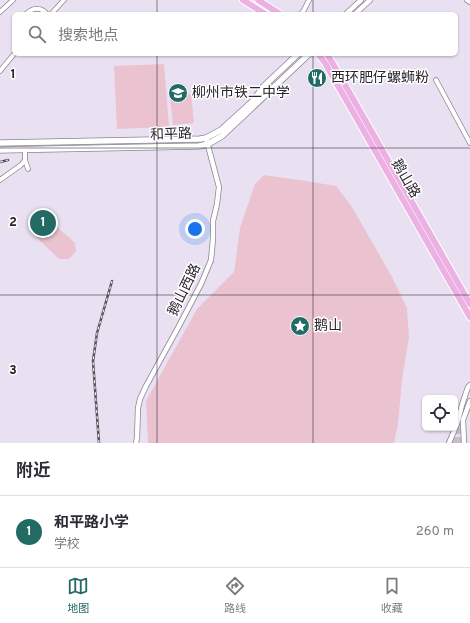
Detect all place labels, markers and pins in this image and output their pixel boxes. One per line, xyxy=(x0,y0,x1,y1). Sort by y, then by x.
restaurant icon: 西环肥仔螺蛳粉 xyxy=(306,67,328,89)
place label: 西环肥仔螺蛳粉 xyxy=(331,70,429,87)
school or university icon: 柳州市铁二中学 xyxy=(167,82,189,104)
place label: 柳州市铁二中学 xyxy=(192,84,290,102)
pin: 1 xyxy=(30,208,56,238)
place icon: 鹅山 xyxy=(289,315,311,337)
place label: 鹅山 xyxy=(314,317,342,335)

